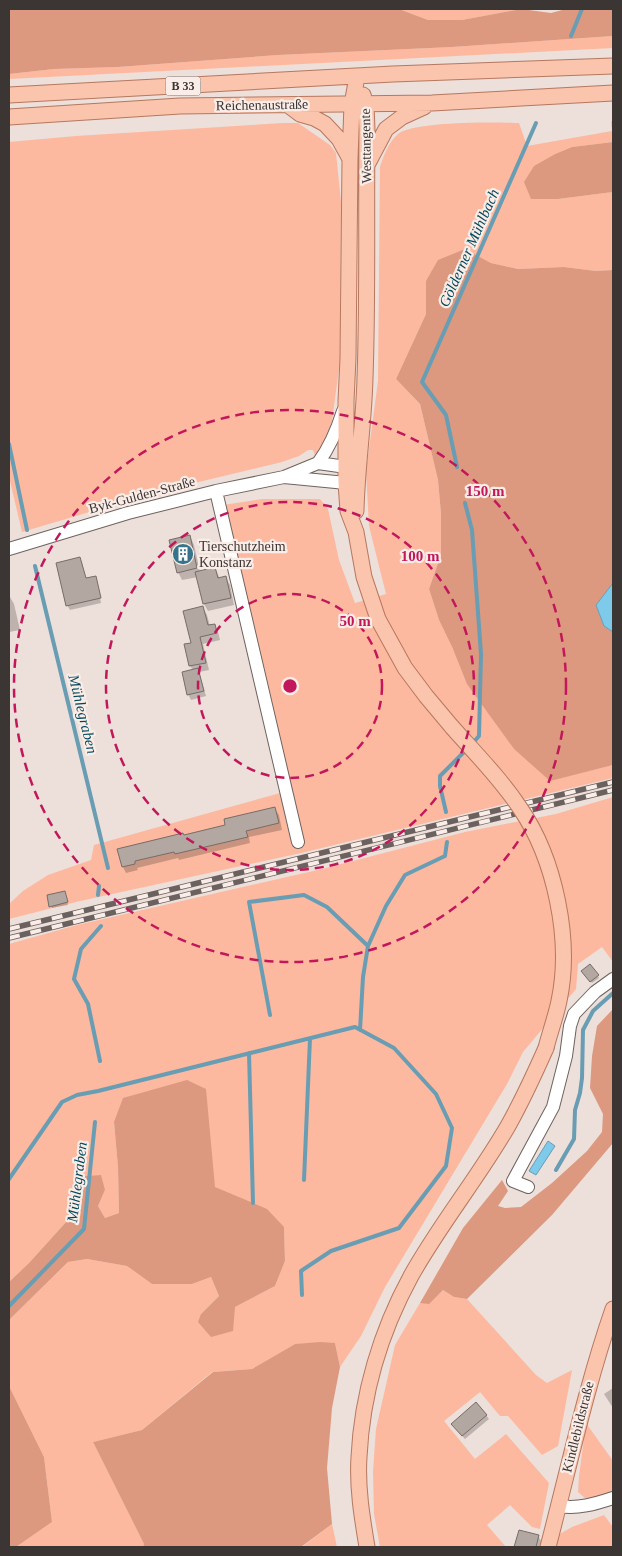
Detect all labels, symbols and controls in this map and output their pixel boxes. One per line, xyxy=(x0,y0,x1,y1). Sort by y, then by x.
road number: B 33 xyxy=(166,76,200,95)
street label: Reichenaustraße xyxy=(216,97,308,113)
street label: Westtangente xyxy=(358,108,374,184)
water label: Gölderner Mühlbach xyxy=(436,187,502,309)
street label: Byk-Gulden-Straße xyxy=(87,474,197,516)
text: 150 m xyxy=(466,483,505,499)
place label: Tierschutzheim Konstanz xyxy=(199,539,286,570)
building icon: Tierschutzheim Konstanz xyxy=(171,542,195,566)
text: 100 m xyxy=(401,548,440,564)
text: 50 m xyxy=(339,613,371,629)
water label: Mühlegraben xyxy=(65,672,101,755)
centre of rings xyxy=(281,677,299,695)
water label: Mühlegraben xyxy=(64,1141,90,1224)
street label: Kindlebildstraße xyxy=(559,1380,597,1474)

